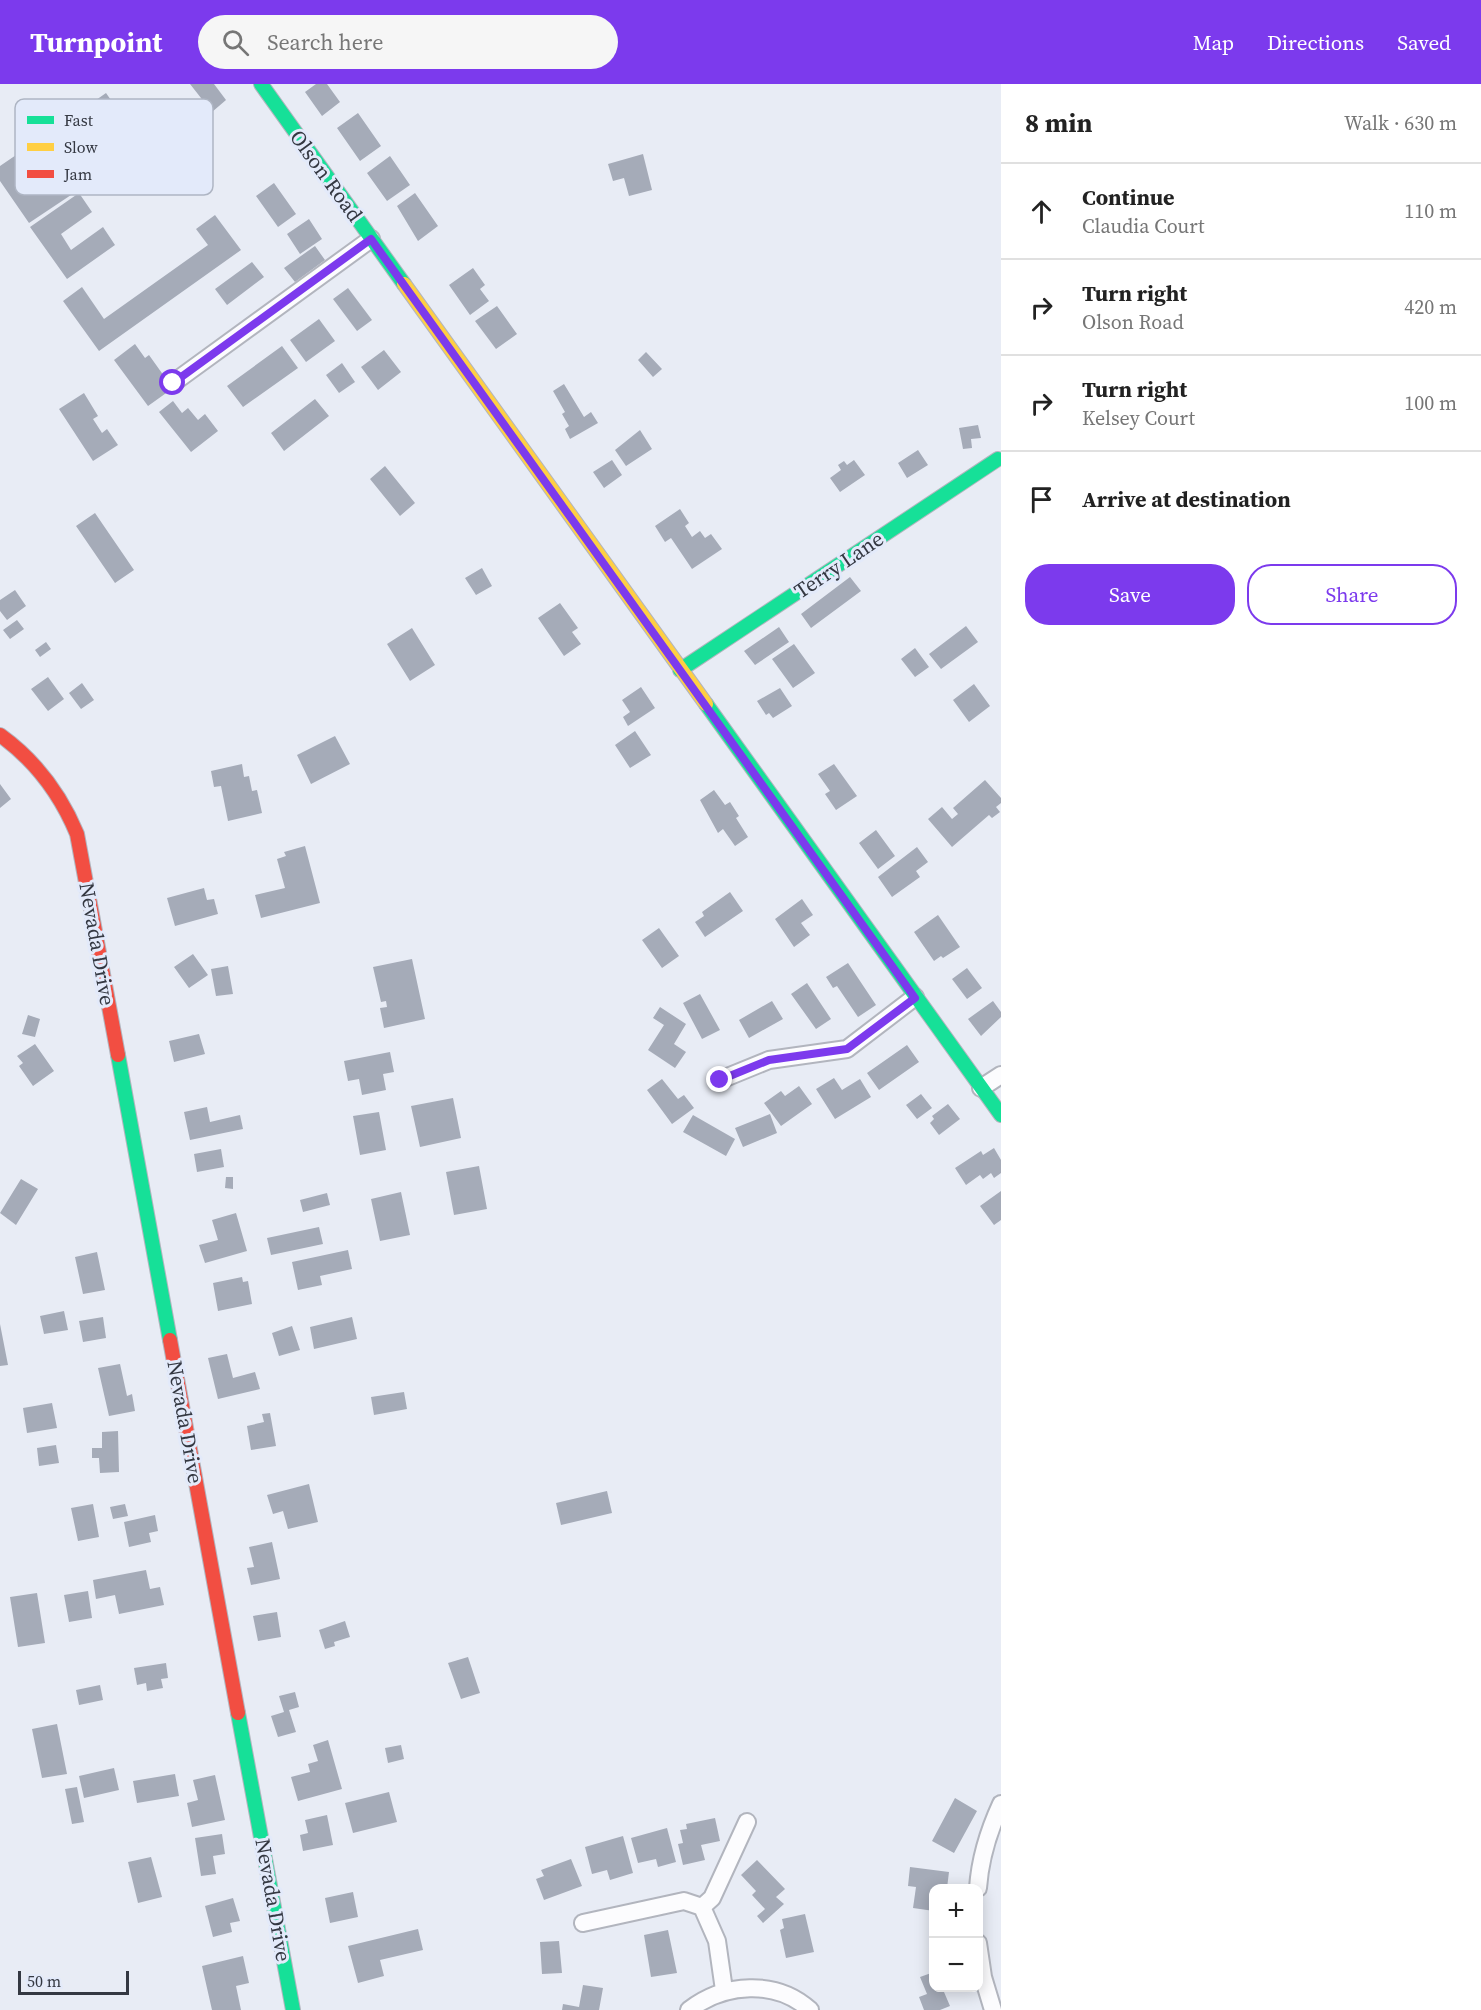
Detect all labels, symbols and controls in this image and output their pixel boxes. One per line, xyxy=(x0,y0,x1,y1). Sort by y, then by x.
search box xyxy=(198,15,618,69)
text: Turnpoint xyxy=(30,23,162,61)
icon: search xyxy=(219,26,252,59)
text: Search here xyxy=(267,27,383,57)
text: Map xyxy=(1193,28,1234,57)
text: Directions xyxy=(1267,28,1364,57)
text: Saved xyxy=(1397,28,1451,57)
legend xyxy=(15,99,213,195)
text: 8 min xyxy=(1025,105,1092,141)
text: Fast xyxy=(64,109,94,131)
text: Walk · 630 m xyxy=(1344,109,1457,137)
street label: Olson Road xyxy=(283,124,370,228)
text: Slow xyxy=(64,136,99,158)
text: Jam xyxy=(63,163,92,185)
text: Continue xyxy=(1082,182,1175,212)
icon: ahead xyxy=(1025,195,1058,228)
text: 110 m xyxy=(1404,197,1457,225)
text: Claudia Court xyxy=(1082,212,1205,240)
text: Turn right xyxy=(1082,278,1187,308)
icon: right xyxy=(1025,291,1058,324)
text: 420 m xyxy=(1404,293,1457,321)
text: Olson Road xyxy=(1082,308,1184,336)
route start xyxy=(159,369,185,395)
text: Turn right xyxy=(1082,374,1187,404)
icon: right xyxy=(1025,387,1058,420)
text: 100 m xyxy=(1404,389,1457,417)
text: Kelsey Court xyxy=(1082,404,1195,432)
icon: arrive xyxy=(1025,483,1058,516)
text: Arrive at destination xyxy=(1082,484,1291,514)
street label: Terry Lane xyxy=(788,524,889,605)
button: Save xyxy=(1025,564,1235,625)
button: Share xyxy=(1247,564,1457,625)
street label: Nevada Drive xyxy=(72,880,123,1008)
route end xyxy=(706,1066,732,1092)
street label: Nevada Drive xyxy=(160,1358,211,1486)
street label: Nevada Drive xyxy=(248,1836,299,1964)
map controls xyxy=(929,1884,983,1992)
button: + xyxy=(929,1884,983,1938)
button: − xyxy=(929,1938,983,1992)
scale bar xyxy=(18,1968,129,1996)
text: 50 m xyxy=(27,1970,61,1992)

